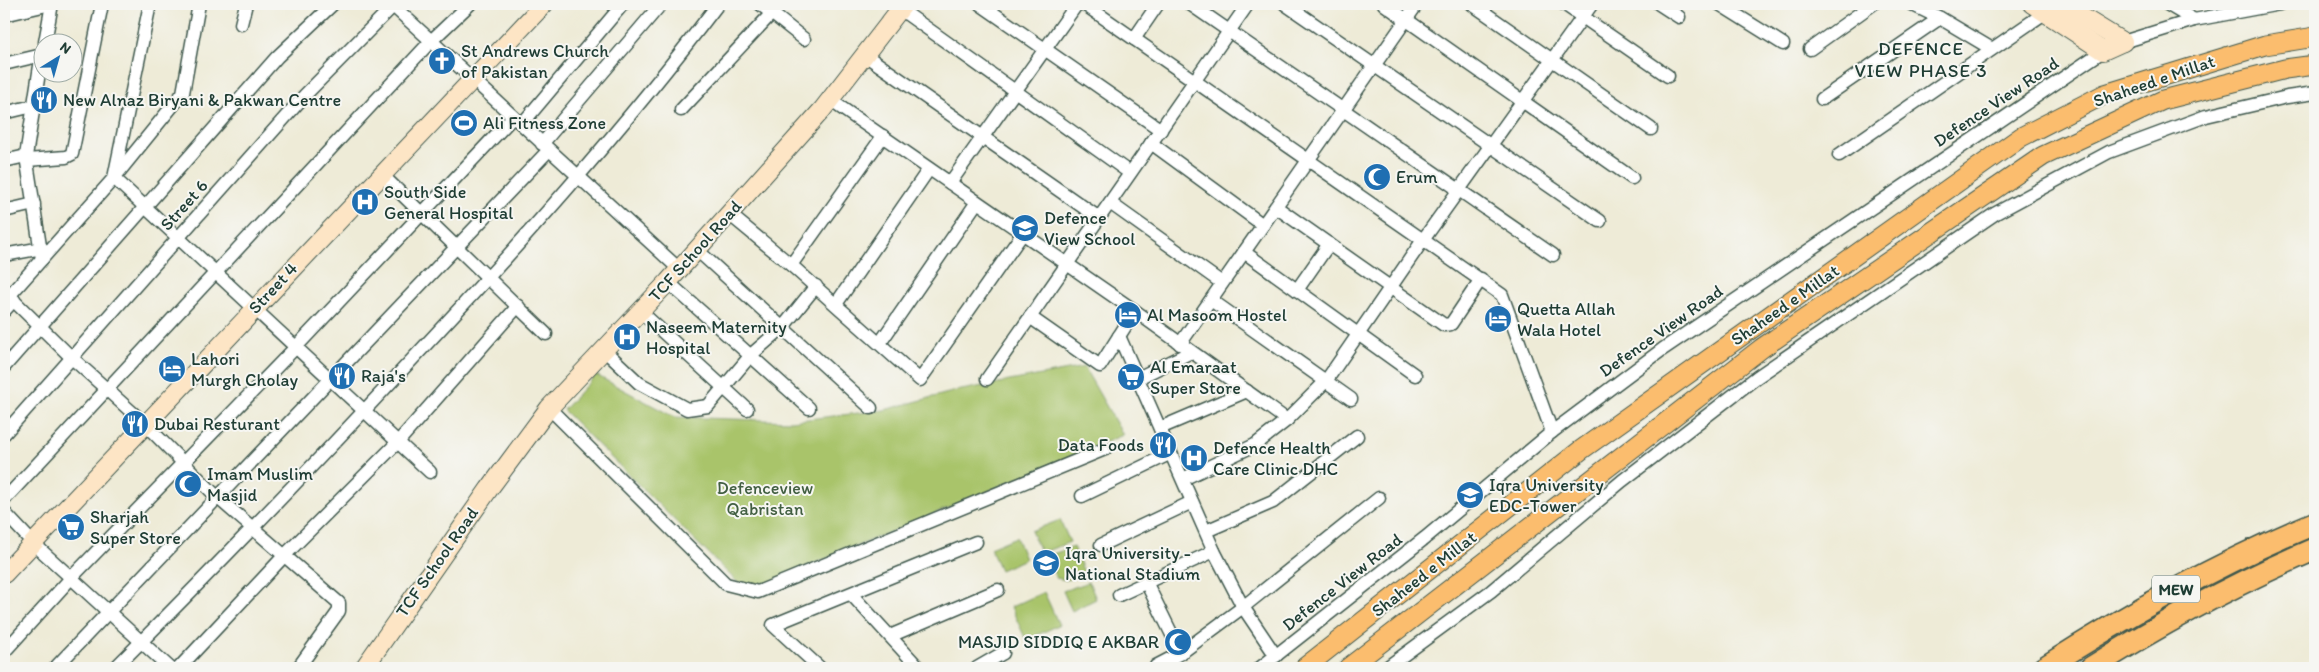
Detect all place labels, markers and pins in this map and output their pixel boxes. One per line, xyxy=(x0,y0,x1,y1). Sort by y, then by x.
place label: St Andrews Church of Pakistan xyxy=(461,40,609,83)
church icon: St Andrews Church of Pakistan xyxy=(427,46,457,76)
restaurant icon: New Alnaz Biryani & Pakwan Centre xyxy=(29,85,59,115)
place label: New Alnaz Biryani & Pakwan Centre xyxy=(63,89,341,111)
sports icon: Ali Fitness Zone xyxy=(449,108,479,138)
place label: Ali Fitness Zone xyxy=(483,112,606,134)
mosque icon: Erum xyxy=(1362,162,1392,192)
place label: Erum xyxy=(1396,166,1438,188)
place label: South Side General Hospital xyxy=(384,181,513,224)
hospital icon: South Side General Hospital xyxy=(350,187,380,217)
place label: Defence View School xyxy=(1044,207,1135,250)
school or university icon: Defence View School xyxy=(1010,213,1040,243)
place label: Quetta Allah Wala Hotel xyxy=(1517,298,1616,341)
hotel icon: Al Masoom Hostel xyxy=(1113,300,1143,330)
place label: Al Masoom Hostel xyxy=(1147,304,1287,326)
hotel icon: Quetta Allah Wala Hotel xyxy=(1483,304,1513,334)
place label: Naseem Maternity Hospital xyxy=(646,316,787,359)
hospital icon: Naseem Maternity Hospital xyxy=(612,322,642,352)
place label: Lahori Murgh Cholay xyxy=(191,348,298,391)
hotel icon: Lahori Murgh Cholay xyxy=(157,354,187,384)
place label: Al Emaraat Super Store xyxy=(1150,356,1241,399)
restaurant icon: Raja's xyxy=(327,361,357,391)
supermarket icon: Al Emaraat Super Store xyxy=(1116,362,1146,392)
place label: Raja's xyxy=(361,365,406,387)
restaurant icon: Dubai Resturant xyxy=(120,409,150,439)
place label: Dubai Resturant xyxy=(154,413,280,435)
restaurant icon: Data Foods xyxy=(1148,430,1178,460)
place label: Data Foods xyxy=(1058,434,1144,456)
place label: Defence Health Care Clinic DHC xyxy=(1213,437,1338,480)
hospital icon: Defence Health Care Clinic DHC xyxy=(1179,443,1209,473)
place label: Imam Muslim Masjid xyxy=(207,463,314,506)
mosque icon: Imam Muslim Masjid xyxy=(173,469,203,499)
place label: Iqra University EDC-Tower xyxy=(1489,474,1604,517)
school or university icon: Iqra University EDC-Tower xyxy=(1455,480,1485,510)
place label: Sharjah Super Store xyxy=(90,506,181,549)
supermarket icon: Sharjah Super Store xyxy=(56,512,86,542)
place label: Iqra University - National Stadium xyxy=(1065,542,1200,585)
school or university icon: Iqra University - National Stadium xyxy=(1031,548,1061,578)
mosque icon: MASJID SIDDIQ E AKBAR xyxy=(1163,627,1193,657)
place label: MASJID SIDDIQ E AKBAR xyxy=(958,631,1159,653)

